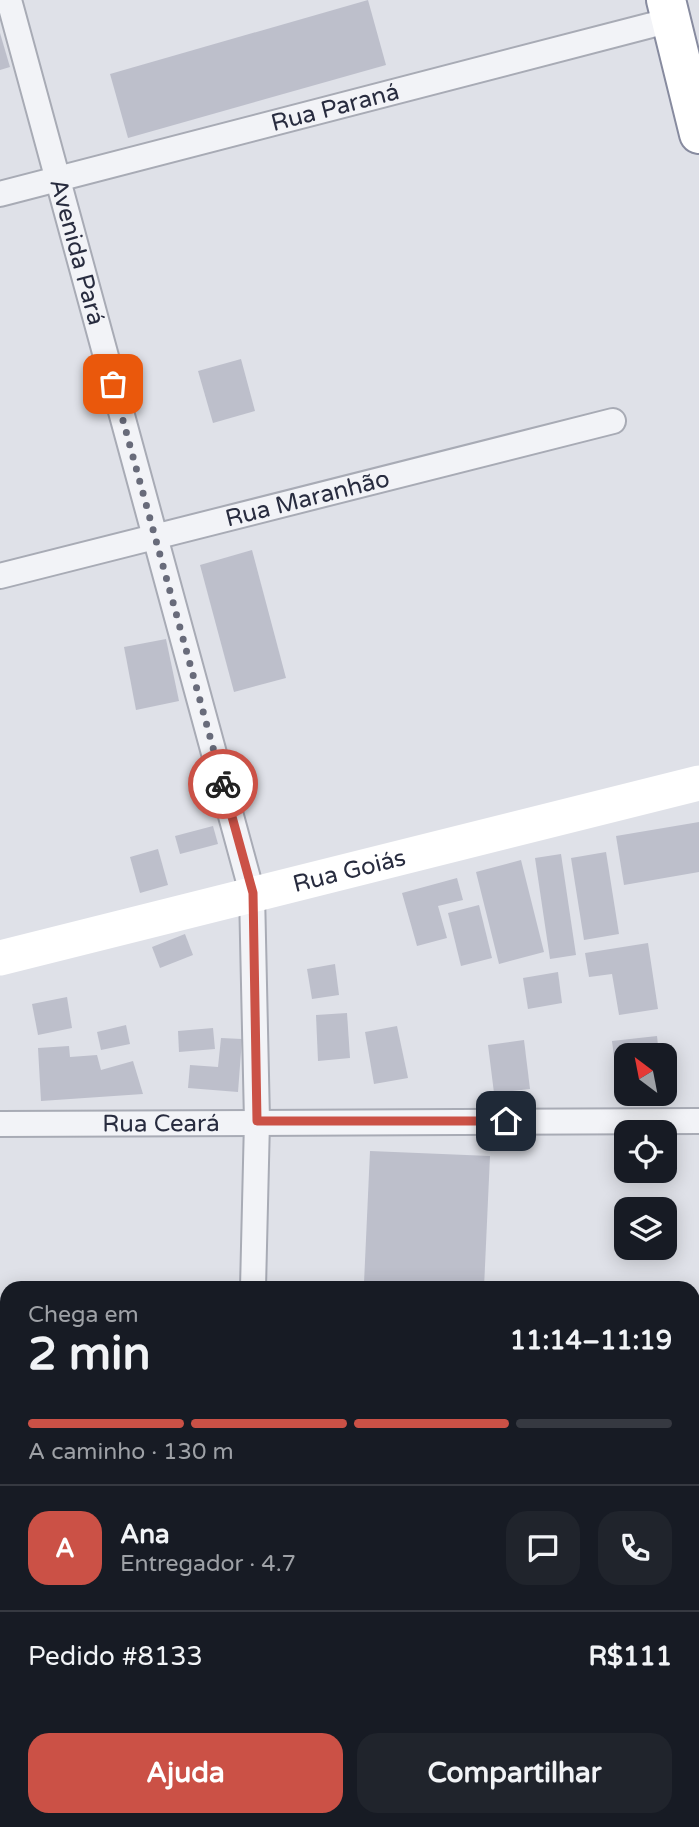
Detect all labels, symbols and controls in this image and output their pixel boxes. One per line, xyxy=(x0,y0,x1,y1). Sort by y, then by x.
street label: Rua Paraná xyxy=(268,77,402,138)
street label: Avenida Pará xyxy=(43,176,111,328)
pin xyxy=(83,354,143,414)
icon: bag xyxy=(94,365,132,403)
street label: Rua Maranhão xyxy=(222,464,393,533)
courier xyxy=(188,749,258,819)
icon: bike xyxy=(204,765,242,803)
street label: Rua Goiás xyxy=(290,843,409,899)
north arrow xyxy=(614,1043,677,1106)
map controls xyxy=(614,1043,677,1260)
pin xyxy=(476,1091,536,1151)
icon: home xyxy=(487,1102,525,1140)
street label: Rua Ceará xyxy=(102,1109,220,1139)
button: locate xyxy=(614,1120,677,1183)
button: layers xyxy=(614,1197,677,1260)
text: Chega em xyxy=(28,1301,139,1329)
text: 11:14–11:19 xyxy=(510,1325,672,1356)
text: 2 min xyxy=(28,1327,151,1382)
text: A caminho · 130 m xyxy=(28,1438,234,1466)
button: chat xyxy=(506,1511,580,1585)
button: phone xyxy=(598,1511,672,1585)
text: Ana xyxy=(120,1519,170,1550)
text: A xyxy=(55,1533,75,1564)
text: Entregador · 4.7 xyxy=(120,1550,296,1578)
text: Pedido #8133 xyxy=(28,1641,203,1672)
text: R$111 xyxy=(588,1641,672,1672)
button: Ajuda xyxy=(28,1733,343,1813)
button: Compartilhar xyxy=(357,1733,672,1813)

